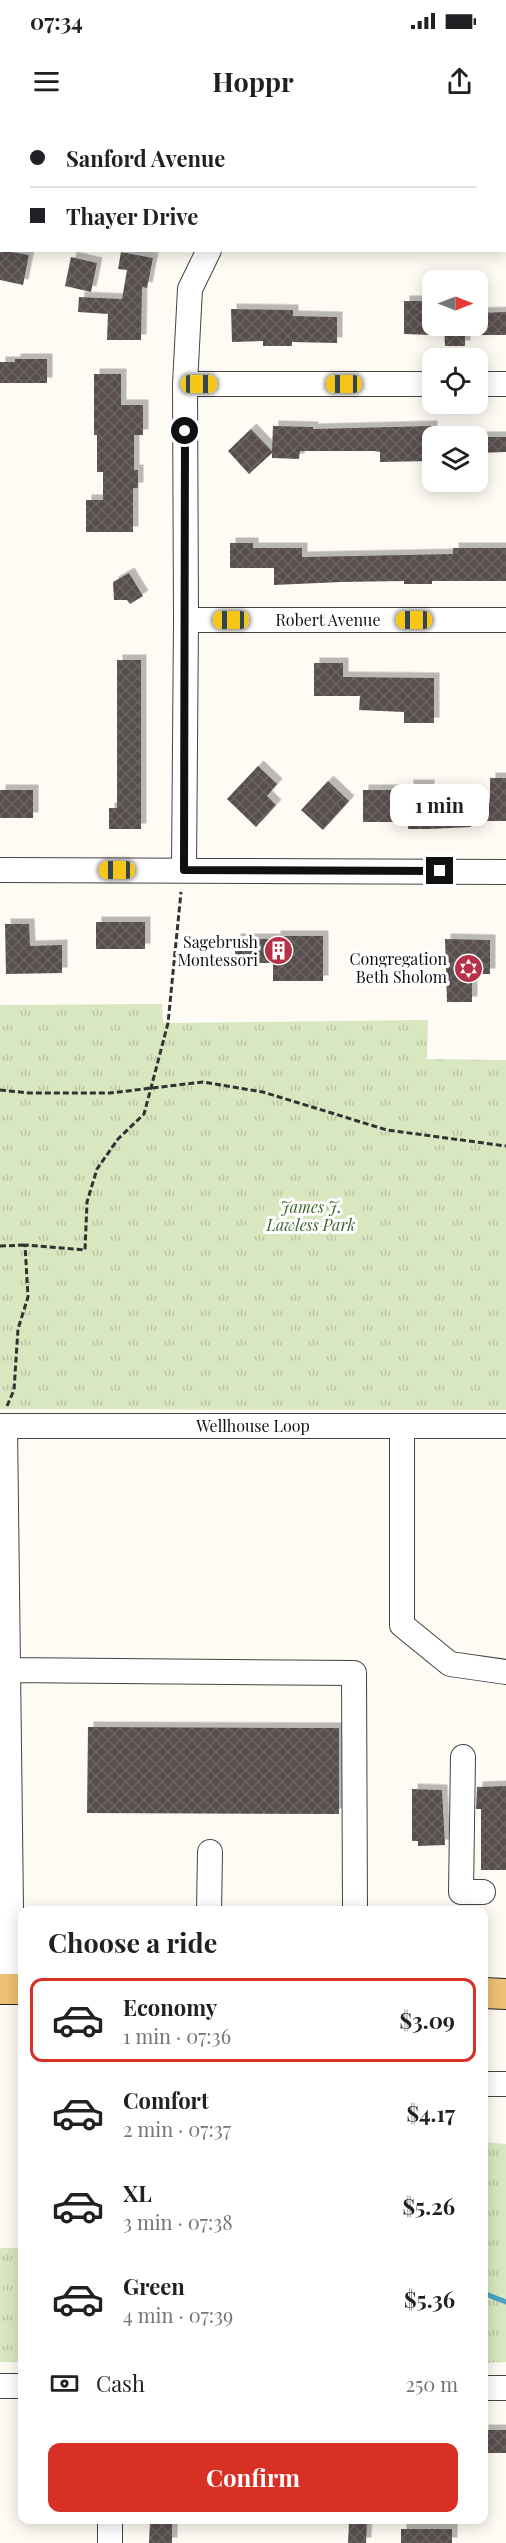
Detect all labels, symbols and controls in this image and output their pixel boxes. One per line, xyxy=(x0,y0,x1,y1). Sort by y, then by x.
text: 07:34 xyxy=(30,6,83,36)
text: Hoppr xyxy=(212,63,294,99)
icon: menu xyxy=(30,65,63,98)
icon: share xyxy=(443,65,476,98)
text: Sanford Avenue xyxy=(66,143,225,173)
text: Thayer Drive xyxy=(66,201,198,231)
north arrow xyxy=(422,270,488,336)
map controls xyxy=(422,270,488,492)
button: locate xyxy=(422,348,488,414)
car xyxy=(181,375,217,393)
car xyxy=(326,375,362,393)
route start xyxy=(171,417,198,444)
button: layers xyxy=(422,426,488,492)
street label: Robert Avenue xyxy=(276,609,381,630)
car xyxy=(213,611,249,629)
car xyxy=(396,611,432,629)
callout: 1 min xyxy=(390,784,490,826)
text: 1 min xyxy=(415,791,464,818)
route end xyxy=(426,857,453,884)
car xyxy=(99,861,135,879)
place label: Sagebrush Montessori xyxy=(177,931,259,970)
building icon: Sagebrush Montessori xyxy=(263,935,295,967)
place label: Congregation Beth Sholom xyxy=(350,948,447,987)
synagogue icon: Congregation Beth Sholom xyxy=(452,952,484,984)
park label: James J. Lawless Park xyxy=(266,1196,355,1235)
street label: Wellhouse Loop xyxy=(195,1415,310,1436)
text: Choose a ride xyxy=(48,1924,217,1960)
text: Economy xyxy=(123,1992,217,2022)
icon: car xyxy=(51,1993,105,2047)
text: $3.09 xyxy=(399,2005,455,2035)
text: 1 min · 07:36 xyxy=(123,2022,231,2049)
text: Comfort xyxy=(123,2085,209,2115)
icon: car xyxy=(51,2086,105,2140)
text: $4.17 xyxy=(406,2098,455,2128)
text: 2 min · 07:37 xyxy=(123,2115,231,2142)
text: XL xyxy=(123,2178,152,2208)
icon: car xyxy=(51,2179,105,2233)
text: $5.26 xyxy=(402,2191,455,2221)
text: 3 min · 07:38 xyxy=(123,2208,233,2235)
text: Green xyxy=(123,2271,185,2301)
icon: car xyxy=(51,2272,105,2326)
text: $5.36 xyxy=(404,2284,455,2314)
text: 4 min · 07:39 xyxy=(123,2301,233,2328)
icon: cash xyxy=(48,2367,81,2400)
text: Cash xyxy=(96,2368,145,2398)
text: 250 m xyxy=(405,2370,458,2397)
button: Confirm xyxy=(48,2443,458,2512)

